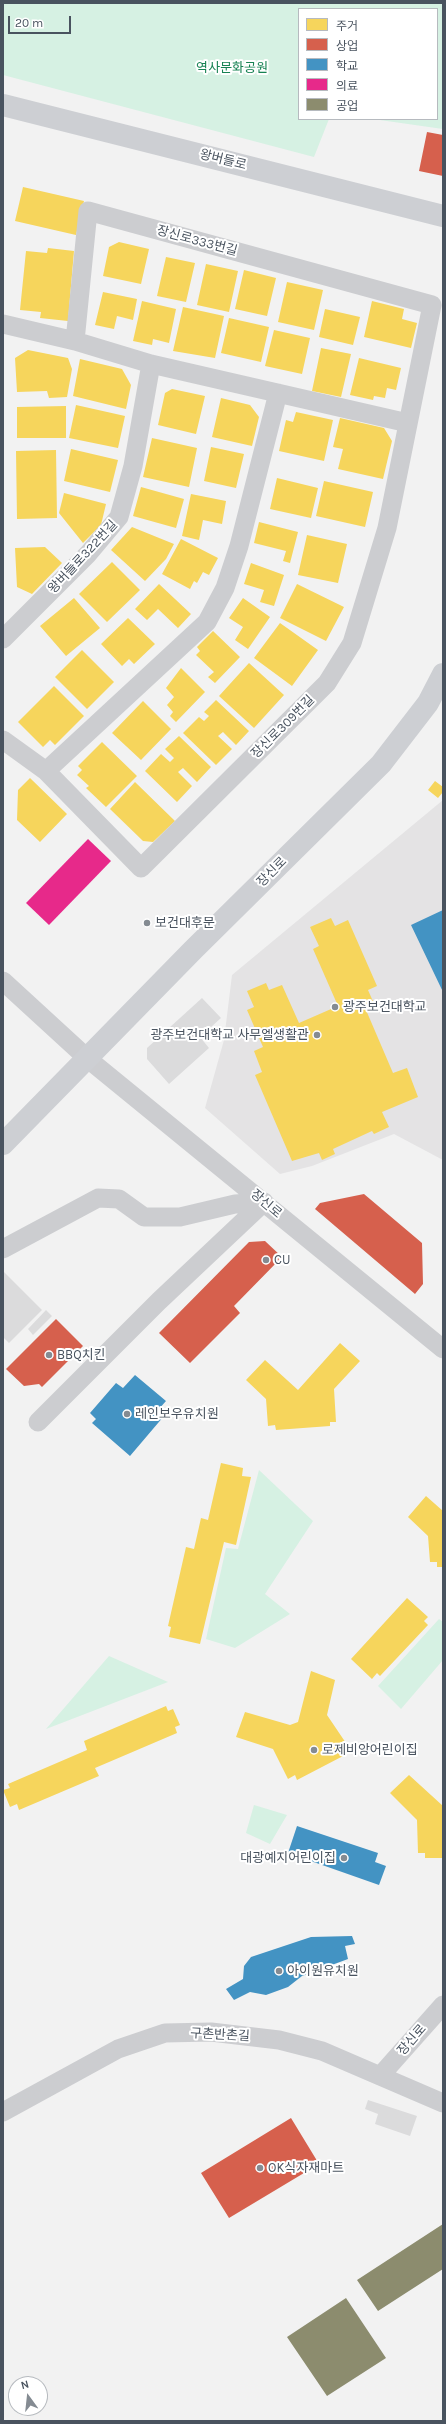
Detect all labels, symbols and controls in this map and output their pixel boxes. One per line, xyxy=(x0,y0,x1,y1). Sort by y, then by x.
scale bar xyxy=(10,8,73,34)
legend xyxy=(298,8,438,120)
text: 20 m xyxy=(15,16,43,30)
text: 주거 xyxy=(336,19,358,33)
text: 상업 xyxy=(336,39,358,53)
text: 학교 xyxy=(336,59,358,73)
park label: 역사문화공원 xyxy=(196,60,268,76)
text: 의료 xyxy=(336,79,358,93)
text: 공업 xyxy=(336,99,358,113)
street label: 왕버들로 xyxy=(198,147,248,173)
street label: 장신로333번길 xyxy=(155,223,239,259)
street label: 왕버들로322번길 xyxy=(45,517,121,597)
street label: 장신로309번길 xyxy=(248,692,318,762)
street label: 장신로 xyxy=(254,854,290,890)
place label: 보건대후문 xyxy=(155,915,215,931)
marker: 보건대후문 xyxy=(142,918,152,928)
place label: 광주보건대학교 xyxy=(343,999,427,1015)
marker: 광주보건대학교 xyxy=(330,1002,340,1012)
place label: 광주보건대학교 사무엘생활관 xyxy=(150,1027,309,1043)
marker: 광주보건대학교 사무엘생활관 xyxy=(312,1030,322,1040)
street label: 장신로 xyxy=(247,1186,285,1222)
place label: CU xyxy=(274,1252,290,1268)
marker: CU xyxy=(261,1255,271,1265)
place label: BBQ치킨 xyxy=(57,1347,106,1363)
marker: BBQ치킨 xyxy=(44,1350,54,1360)
place label: 레인보우유치원 xyxy=(135,1406,219,1422)
marker: 레인보우유치원 xyxy=(122,1409,132,1419)
place label: 로제비앙어린이집 xyxy=(322,1742,418,1758)
marker: 로제비앙어린이집 xyxy=(309,1745,319,1755)
place label: 대광예지어린이집 xyxy=(240,1850,336,1866)
marker: 대광예지어린이집 xyxy=(339,1853,349,1863)
place label: 아이원유치원 xyxy=(287,1963,359,1979)
marker: 아이원유치원 xyxy=(274,1966,284,1976)
street label: 장신로 xyxy=(394,2021,430,2059)
street label: 구촌반촌길 xyxy=(190,2026,250,2044)
place label: OK식자재마트 xyxy=(268,2160,344,2176)
marker: OK식자재마트 xyxy=(255,2163,265,2173)
north arrow xyxy=(8,2376,48,2416)
text: N xyxy=(20,2378,31,2392)

